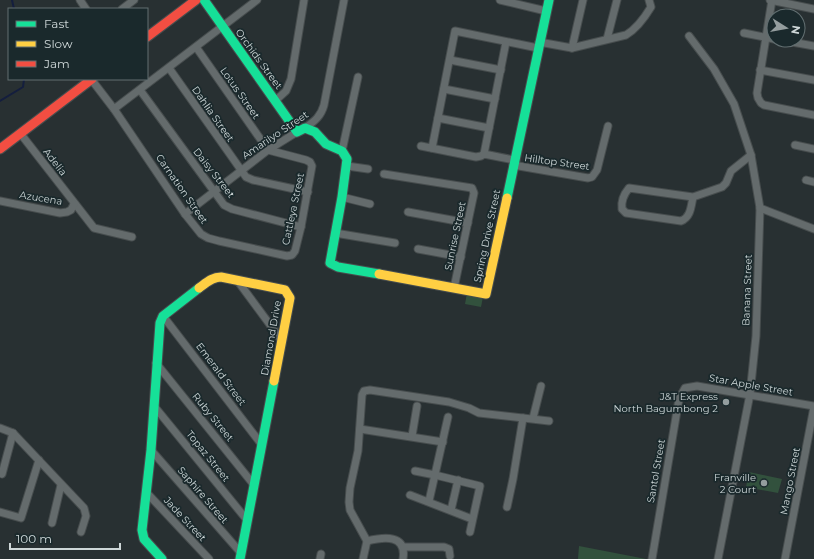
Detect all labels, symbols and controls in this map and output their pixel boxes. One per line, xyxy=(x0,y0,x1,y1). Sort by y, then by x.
legend xyxy=(8,8,148,80)
north arrow xyxy=(766,8,806,48)
text: Fast xyxy=(44,16,69,31)
text: N xyxy=(788,24,804,36)
street label: Orchids Street xyxy=(233,26,285,92)
text: Slow xyxy=(44,36,73,51)
text: Jam xyxy=(43,56,70,71)
street label: Lotus Street xyxy=(217,64,263,122)
street label: Dahlia Street xyxy=(189,84,237,144)
street label: Amarilyo Street xyxy=(239,108,311,162)
street label: Daisy Street xyxy=(190,145,238,201)
street label: Adelia xyxy=(40,146,70,178)
street label: Hilltop Street xyxy=(523,151,591,173)
street label: Carnation Street xyxy=(153,152,211,226)
street label: Cattleya Street xyxy=(279,172,307,246)
street label: Azucena xyxy=(19,188,63,208)
street label: Spring Drive Street xyxy=(471,188,503,284)
street label: Sunrise Street xyxy=(441,200,469,272)
street label: Banana Street xyxy=(739,254,755,326)
street label: Diamond Drive xyxy=(258,299,284,377)
street label: Emerald Street xyxy=(193,340,249,408)
street label: Star Apple Street xyxy=(708,371,794,399)
street label: Ruby Street xyxy=(189,390,237,444)
place label: J&T Express North Bagumbong 2 xyxy=(613,390,718,415)
marker: J&T Express North Bagumbong 2 xyxy=(721,397,731,407)
street label: Topaz Street xyxy=(183,428,233,484)
street label: Santol Street xyxy=(644,438,668,504)
street label: Mango Street xyxy=(777,446,803,516)
street label: Saphire Street xyxy=(175,464,231,526)
place label: Franville 2 Court xyxy=(714,471,756,496)
marker: Franville 2 Court xyxy=(759,478,769,488)
street label: Jade Street xyxy=(160,493,209,544)
scale bar xyxy=(10,525,120,551)
text: 100 m xyxy=(16,531,52,546)

